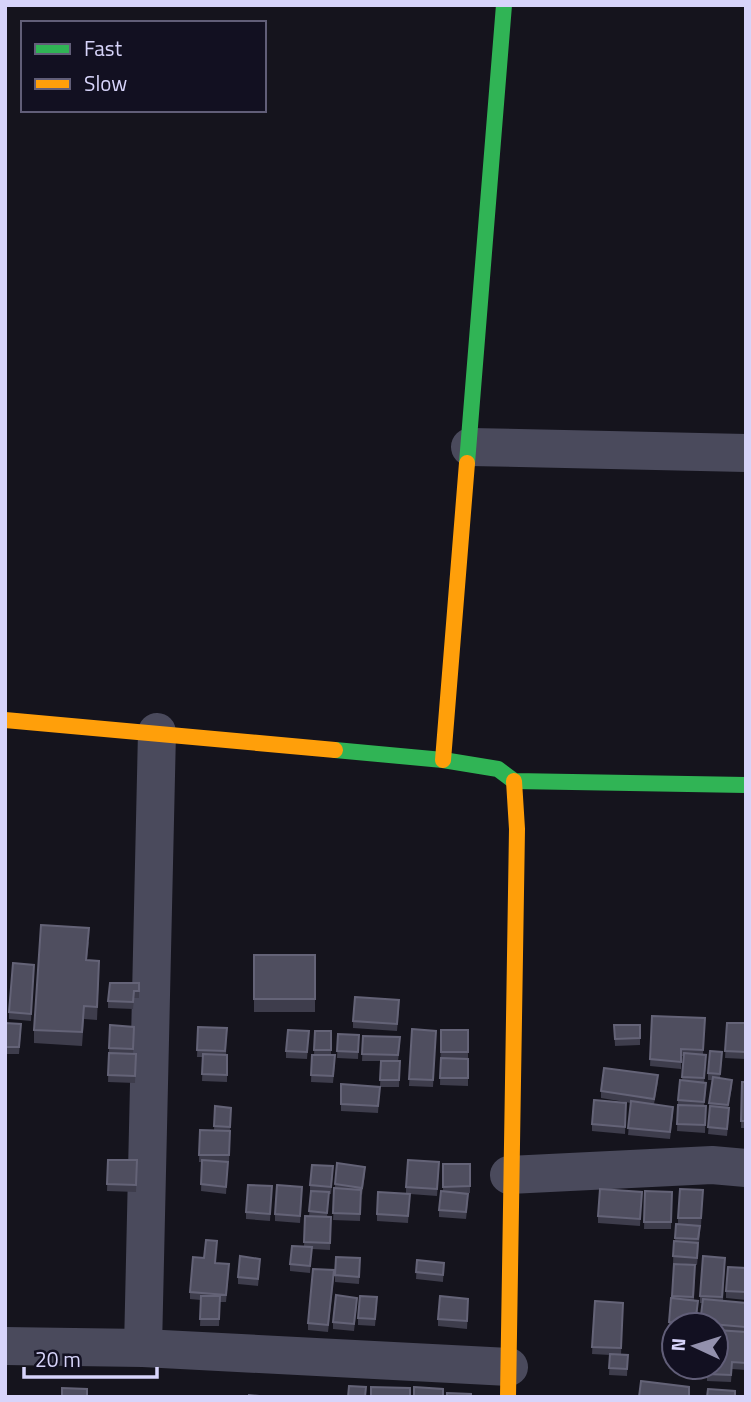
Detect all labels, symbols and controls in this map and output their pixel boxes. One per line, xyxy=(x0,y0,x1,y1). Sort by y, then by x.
legend xyxy=(21,21,266,112)
text: Fast xyxy=(84,32,123,64)
text: Slow xyxy=(84,67,127,99)
north arrow xyxy=(660,1311,730,1381)
scale bar xyxy=(24,1336,158,1380)
text: N xyxy=(663,1337,692,1352)
text: 20 m xyxy=(35,1343,81,1375)

